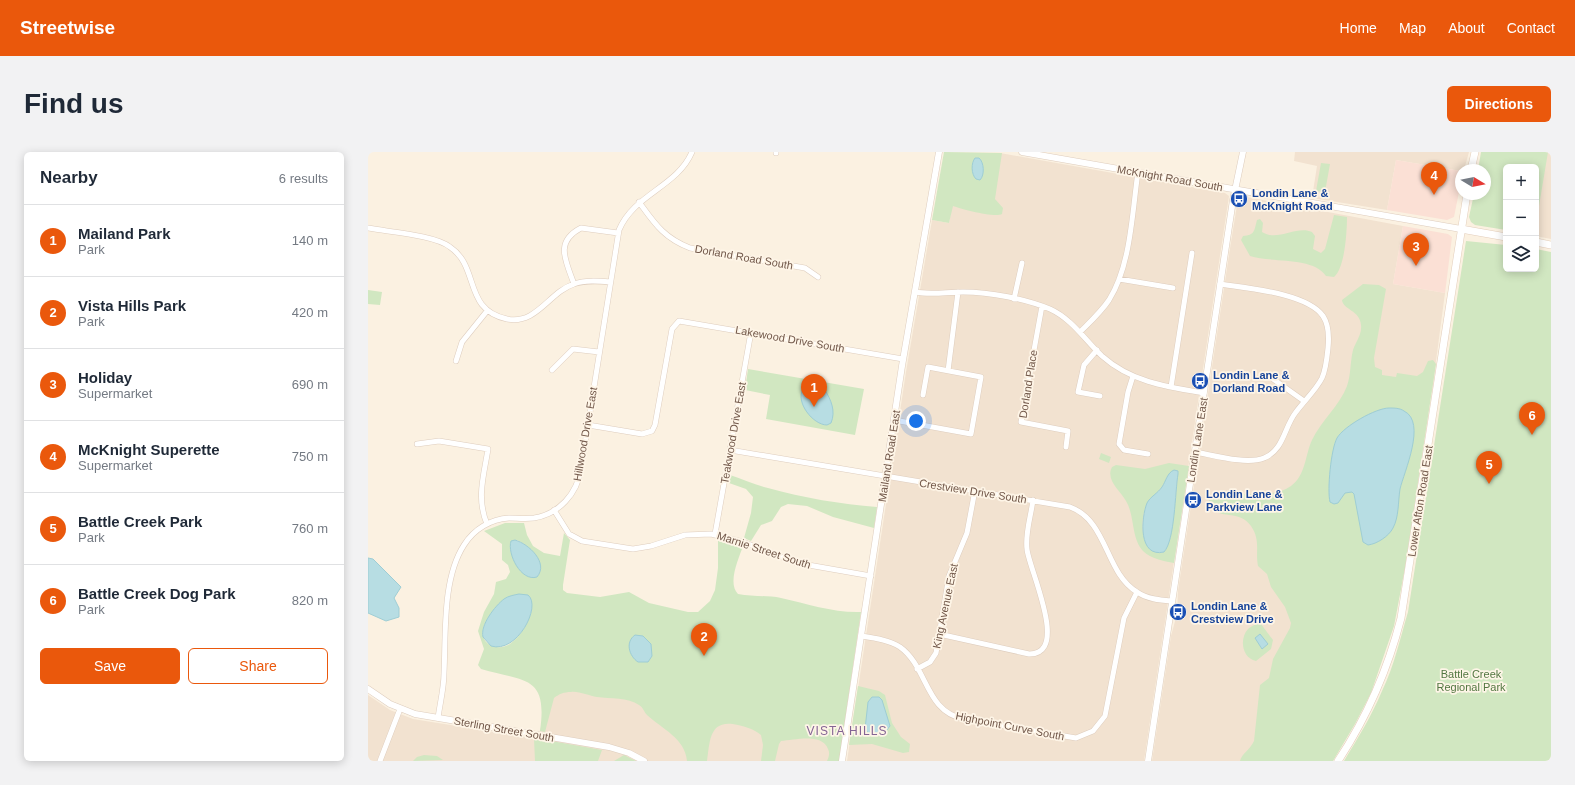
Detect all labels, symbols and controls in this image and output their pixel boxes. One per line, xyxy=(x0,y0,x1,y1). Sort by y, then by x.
text: Streetwise xyxy=(20,17,115,38)
text: Home xyxy=(1340,20,1377,36)
text: Map xyxy=(1399,20,1426,36)
text: About xyxy=(1448,20,1485,36)
text: Contact xyxy=(1507,20,1555,36)
button: Directions xyxy=(1447,86,1551,122)
text: Find us xyxy=(24,88,124,119)
pin: 4 xyxy=(1421,162,1447,195)
street label: McKnight Road South xyxy=(1116,163,1224,193)
north arrow xyxy=(1455,164,1491,200)
map controls xyxy=(1503,164,1539,272)
button: + xyxy=(1503,164,1539,200)
text: Nearby xyxy=(40,168,98,187)
text: 6 results xyxy=(279,171,328,186)
place label: Londin Lane & McKnight Road xyxy=(1252,187,1333,212)
bus stop icon: Londin Lane & McKnight Road xyxy=(1229,189,1249,209)
button: − xyxy=(1503,200,1539,236)
text: Mailand Park xyxy=(78,225,171,242)
text: 1 xyxy=(49,233,57,248)
text: 140 m xyxy=(292,233,328,248)
pin: 3 xyxy=(1403,233,1429,266)
button: layers xyxy=(1503,236,1539,272)
text: Park xyxy=(78,242,105,257)
street label: Dorland Road South xyxy=(694,242,794,272)
text: Vista Hills Park xyxy=(78,297,186,314)
text: 2 xyxy=(49,305,57,320)
text: 420 m xyxy=(292,305,328,320)
text: Park xyxy=(78,314,105,329)
street label: Lakewood Drive South xyxy=(734,323,846,355)
street label: Dorland Place xyxy=(1017,349,1039,419)
text: Holiday xyxy=(78,369,132,386)
place label: Londin Lane & Dorland Road xyxy=(1213,369,1289,394)
bus stop icon: Londin Lane & Dorland Road xyxy=(1190,371,1210,391)
pin: 1 xyxy=(801,374,827,407)
text: 3 xyxy=(49,377,57,392)
text: 690 m xyxy=(292,377,328,392)
street label: Teakwood Drive East xyxy=(718,381,748,485)
text: Supermarket xyxy=(78,386,152,401)
street label: Hillwood Drive East xyxy=(571,386,599,482)
street label: Londin Lane East xyxy=(1184,397,1210,483)
pin: 6 xyxy=(1519,402,1545,435)
street label: Mailand Road East xyxy=(876,409,902,503)
your location xyxy=(906,411,926,431)
text: McKnight Superette xyxy=(78,441,220,458)
street label: Lower Afton Road East xyxy=(1405,444,1435,558)
text: 4 xyxy=(49,449,57,464)
text: 750 m xyxy=(292,449,328,464)
pin: 5 xyxy=(1476,451,1502,484)
text: Supermarket xyxy=(78,458,152,473)
street label: Crestview Drive South xyxy=(918,477,1028,505)
place label: Londin Lane & Parkview Lane xyxy=(1206,488,1282,513)
bus stop icon: Londin Lane & Parkview Lane xyxy=(1183,490,1203,510)
text: Battle Creek Park xyxy=(78,513,202,530)
text: 5 xyxy=(49,521,57,536)
text: 760 m xyxy=(292,521,328,536)
street label: Marnie Street South xyxy=(716,529,812,571)
text: Park xyxy=(78,530,105,545)
street label: King Avenue East xyxy=(930,562,960,650)
text: Battle Creek Dog Park xyxy=(78,585,236,602)
text: 6 xyxy=(49,593,57,608)
text: 820 m xyxy=(292,593,328,608)
place label: Londin Lane & Crestview Drive xyxy=(1191,600,1274,625)
text: Park xyxy=(78,602,105,617)
bus stop icon: Londin Lane & Crestview Drive xyxy=(1168,602,1188,622)
pin: 2 xyxy=(691,623,717,656)
button: Save xyxy=(40,648,180,684)
button: Share xyxy=(188,648,328,684)
park label: Battle Creek Regional Park xyxy=(1436,668,1506,693)
street label: Highpoint Curve South xyxy=(955,710,1065,742)
street label: Sterling Street South xyxy=(453,714,555,744)
district label: VISTA HILLS xyxy=(807,724,887,738)

